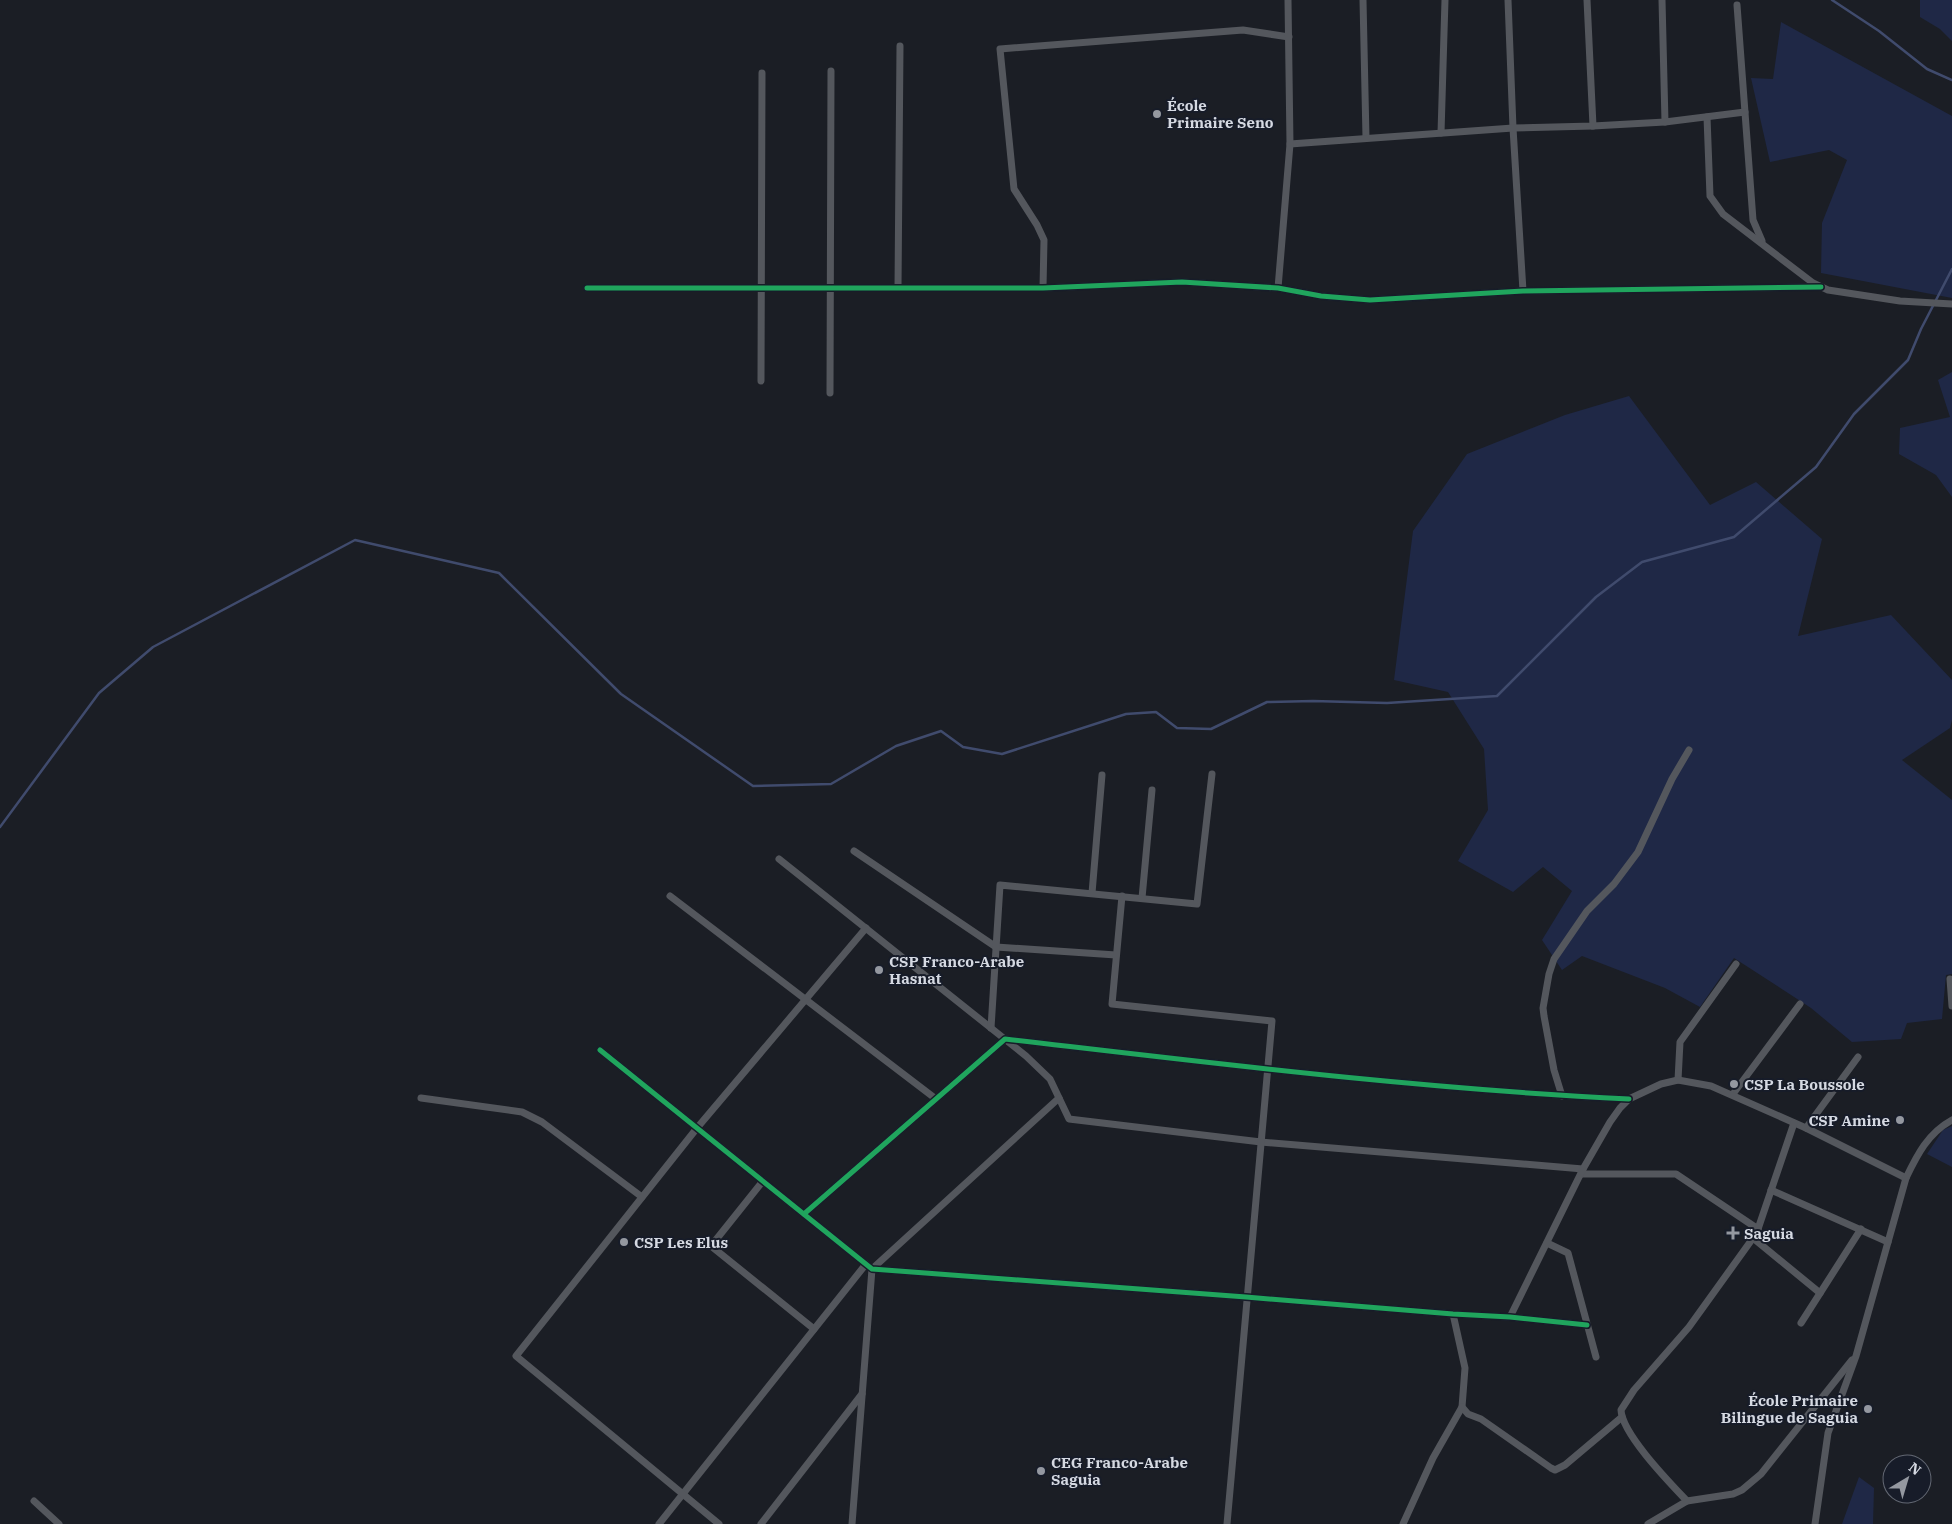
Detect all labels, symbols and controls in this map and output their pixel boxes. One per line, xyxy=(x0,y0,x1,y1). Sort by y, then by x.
place label: École Primaire Seno xyxy=(1167,96,1274,132)
marker: École Primaire Seno xyxy=(1151,108,1163,120)
place label: CSP Franco-Arabe Hasnat xyxy=(889,952,1024,988)
marker: CSP Franco-Arabe Hasnat xyxy=(873,964,885,976)
place label: CSP La Boussole xyxy=(1744,1075,1865,1094)
marker: CSP La Boussole xyxy=(1728,1078,1740,1090)
place label: CSP Amine xyxy=(1808,1111,1890,1130)
marker: CSP Amine xyxy=(1894,1114,1906,1126)
place label: Saguia xyxy=(1744,1224,1794,1243)
marker: Saguia xyxy=(1726,1226,1740,1240)
place label: CSP Les Elus xyxy=(634,1233,728,1252)
marker: CSP Les Elus xyxy=(618,1236,630,1248)
place label: École Primaire Bilingue de Saguia xyxy=(1721,1391,1858,1427)
marker: École Primaire Bilingue de Saguia xyxy=(1862,1403,1874,1415)
place label: CEG Franco-Arabe Saguia xyxy=(1051,1453,1188,1489)
north arrow xyxy=(1882,1454,1932,1504)
text: N xyxy=(1905,1458,1925,1479)
marker: CEG Franco-Arabe Saguia xyxy=(1035,1465,1047,1477)

